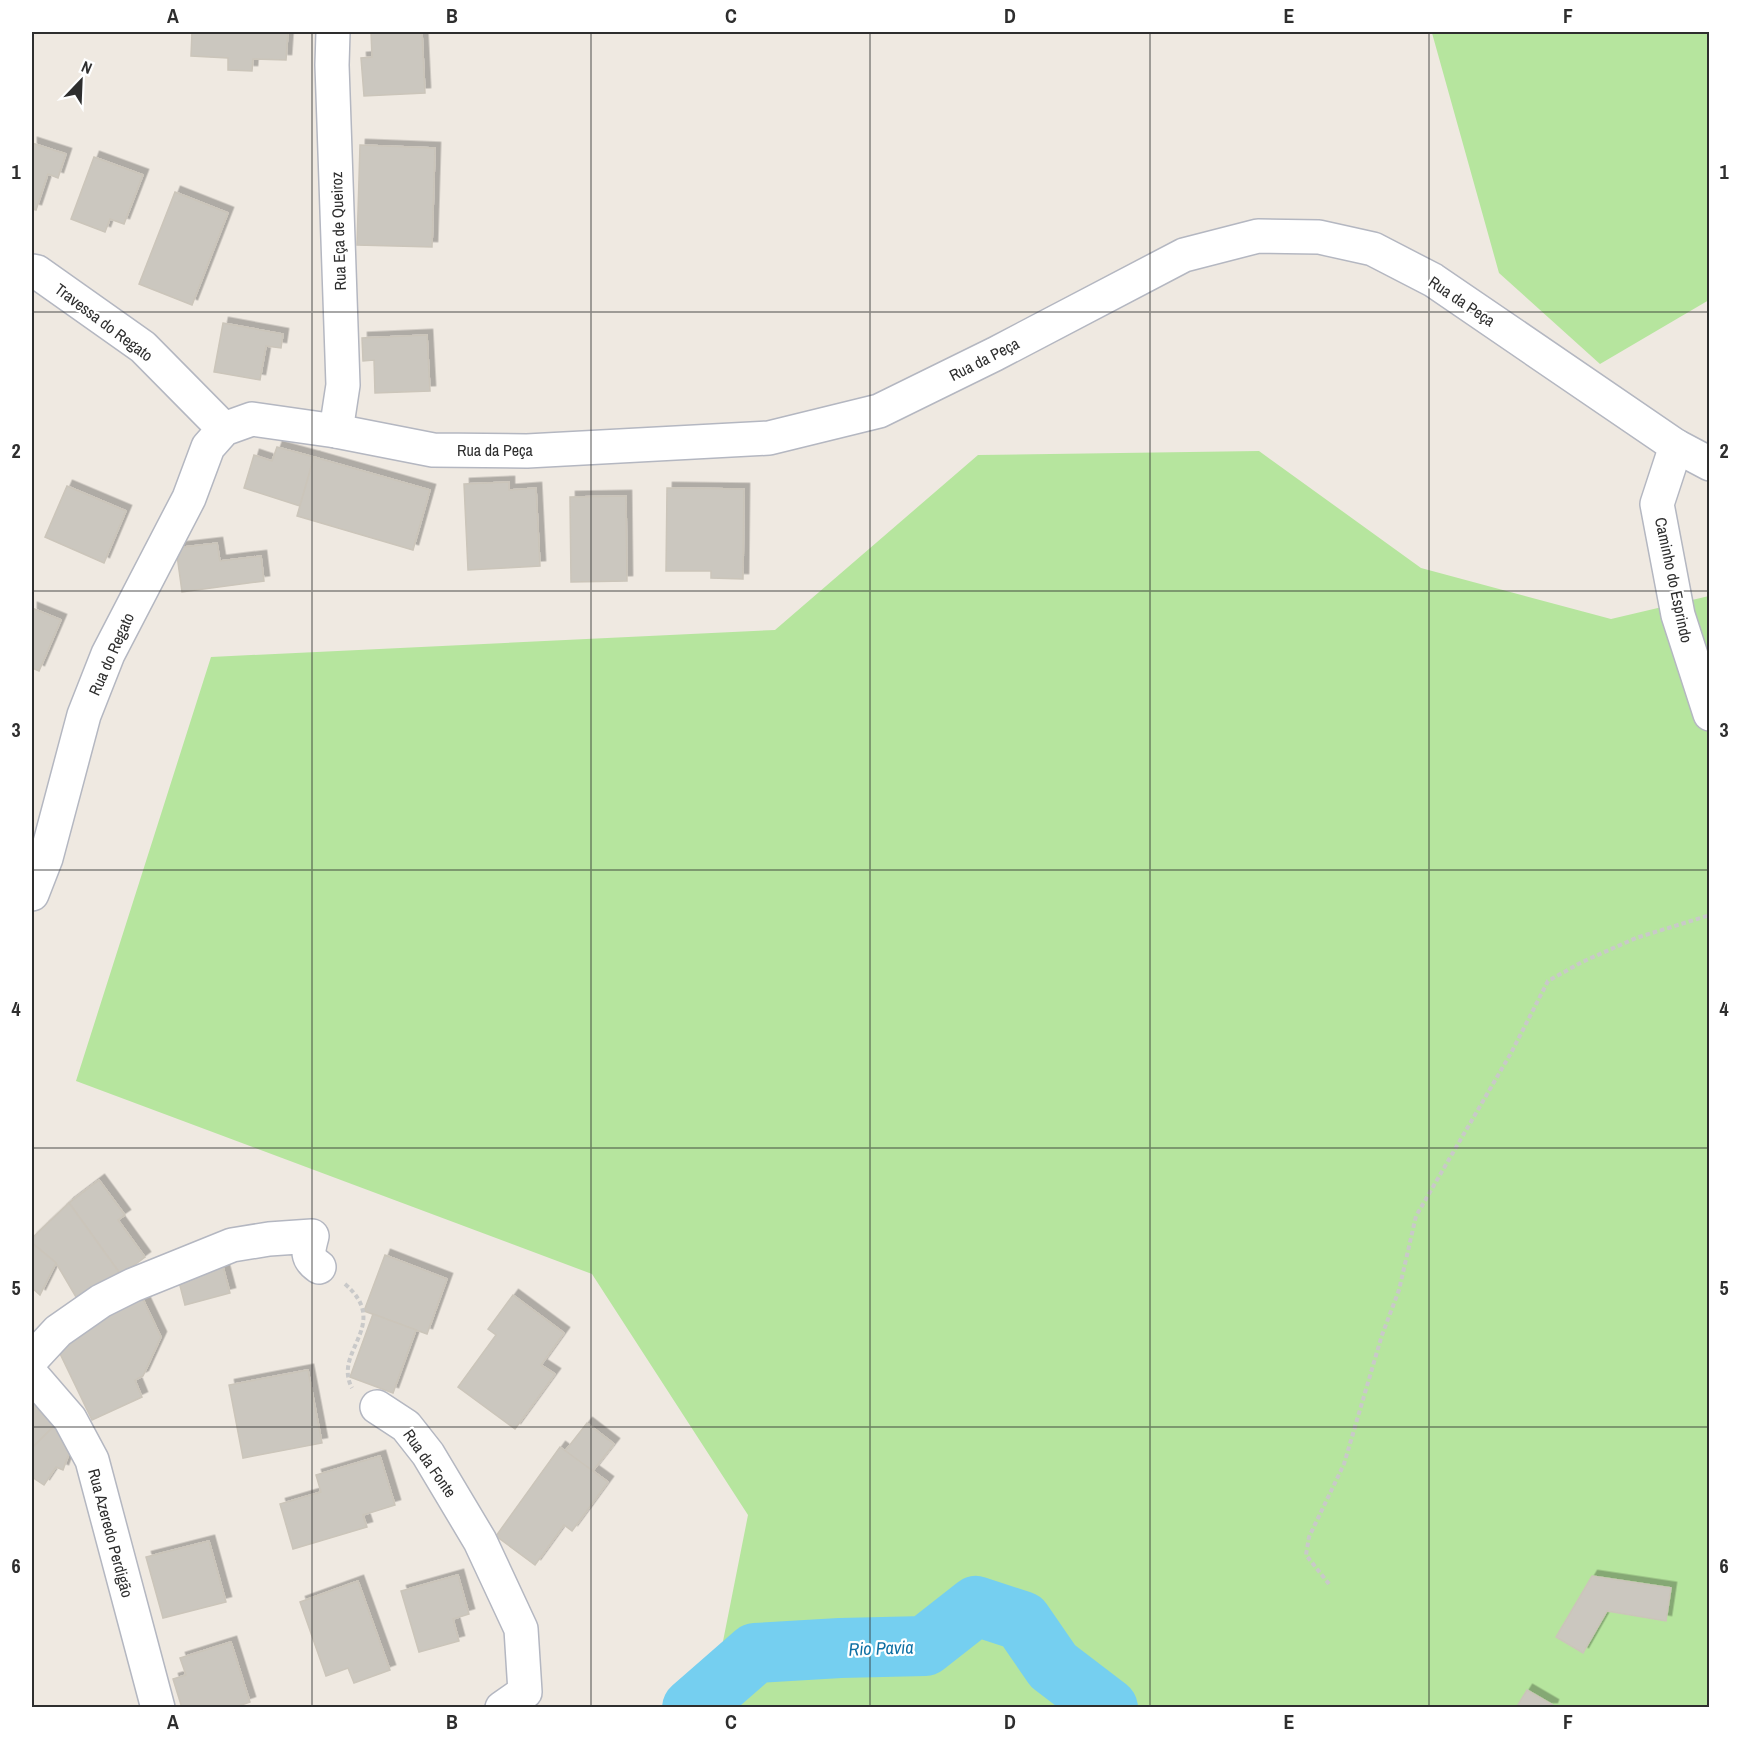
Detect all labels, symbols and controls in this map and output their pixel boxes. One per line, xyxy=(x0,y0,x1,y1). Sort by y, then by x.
text: A xyxy=(167,2,179,29)
text: B xyxy=(446,2,458,29)
text: C xyxy=(725,2,737,29)
text: D xyxy=(1004,2,1016,29)
text: E xyxy=(1284,2,1295,29)
text: F xyxy=(1563,2,1573,29)
north arrow xyxy=(51,51,111,111)
text: N xyxy=(78,55,96,79)
text: 1 xyxy=(11,158,21,185)
text: 1 xyxy=(1719,158,1729,185)
street label: Rua Eça de Queiroz xyxy=(325,171,351,291)
street label: Rua da Peça xyxy=(1424,271,1500,332)
street label: Travessa do Regato xyxy=(50,278,158,366)
street label: Rua da Peça xyxy=(945,332,1023,386)
text: 2 xyxy=(11,437,21,464)
text: 2 xyxy=(1719,437,1729,464)
street label: Rua da Peça xyxy=(457,439,534,461)
street label: Caminho do Esprindo xyxy=(1650,515,1698,645)
street label: Rua do Regato xyxy=(83,609,139,699)
text: 3 xyxy=(11,716,21,743)
text: 3 xyxy=(1719,716,1729,743)
text: 4 xyxy=(11,995,21,1022)
text: 4 xyxy=(1719,995,1729,1022)
text: 5 xyxy=(11,1274,21,1301)
text: 5 xyxy=(1719,1274,1729,1301)
street label: Rua da Fonte xyxy=(398,1424,462,1502)
street label: Rua Azeredo Perdigão xyxy=(83,1466,139,1600)
text: 6 xyxy=(11,1552,21,1579)
text: 6 xyxy=(1719,1552,1729,1579)
water label: Rio Pavia xyxy=(848,1634,914,1662)
text: A xyxy=(167,1708,179,1735)
text: B xyxy=(446,1708,458,1735)
text: C xyxy=(725,1708,737,1735)
text: D xyxy=(1004,1708,1016,1735)
text: E xyxy=(1284,1708,1295,1735)
text: F xyxy=(1563,1708,1573,1735)

